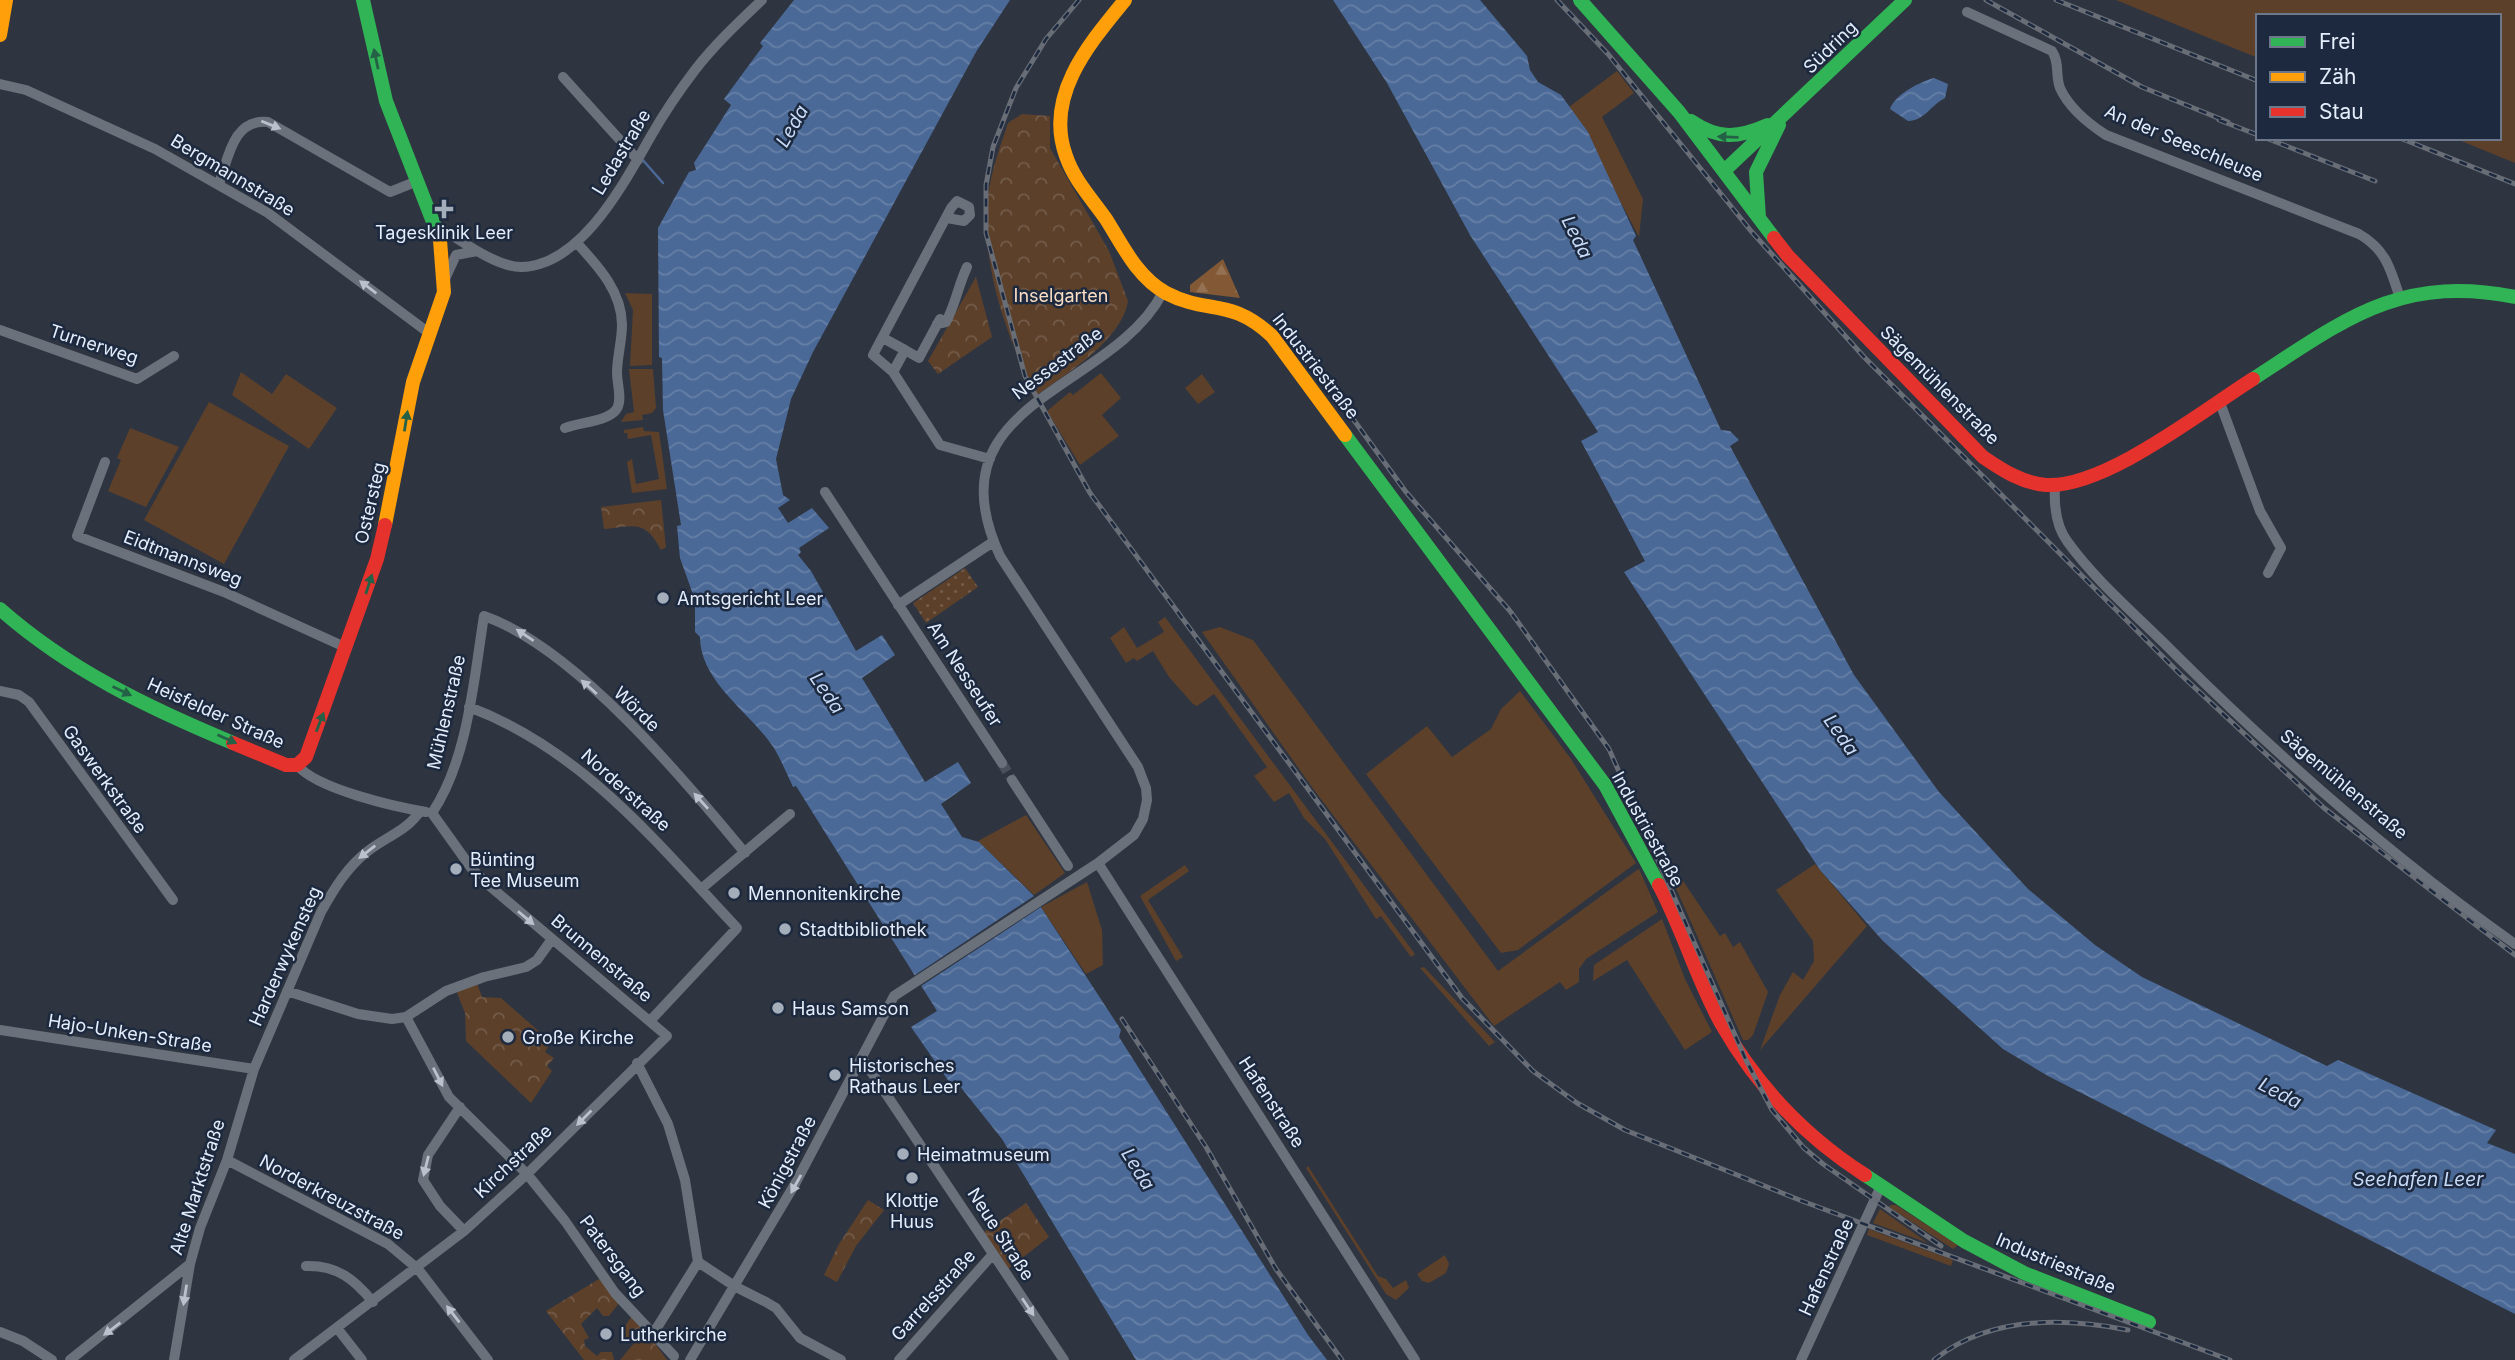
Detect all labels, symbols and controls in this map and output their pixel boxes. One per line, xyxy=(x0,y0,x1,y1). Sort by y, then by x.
legend xyxy=(2256,14,2501,140)
street label: Südring xyxy=(1799,16,1861,78)
text: Frei xyxy=(2319,29,2356,54)
one-way arrow xyxy=(370,48,381,70)
text: Zäh xyxy=(2319,64,2356,89)
text: Stau xyxy=(2319,99,2364,124)
water label: Leda xyxy=(771,100,813,151)
street label: An der Seeschleuse xyxy=(2102,100,2266,186)
street label: Ledastraße xyxy=(587,106,655,198)
one-way arrow xyxy=(260,120,281,131)
street label: Bergmannstraße xyxy=(167,130,299,220)
one-way arrow xyxy=(1717,131,1739,142)
marker: Tagesklinik Leer xyxy=(434,199,454,219)
water label: Leda xyxy=(1557,212,1598,263)
place label: Tagesklinik Leer xyxy=(375,222,513,243)
one-way arrow xyxy=(359,281,377,295)
park label: Inselgarten xyxy=(1014,285,1108,306)
street label: Industriestraße xyxy=(1268,309,1364,423)
street label: Turnerweg xyxy=(47,320,141,368)
street label: Sägemühlenstraße xyxy=(1876,321,2004,449)
street label: Nessestraße xyxy=(1008,322,1106,404)
one-way arrow xyxy=(401,410,412,432)
street label: Ostersteg xyxy=(350,460,390,546)
street label: Eidtmannsweg xyxy=(121,526,245,590)
one-way arrow xyxy=(364,574,374,595)
place label: Amtsgericht Leer xyxy=(677,588,823,609)
marker: Amtsgericht Leer xyxy=(655,590,671,606)
street label: Am Nesseufer xyxy=(923,618,1007,731)
one-way arrow xyxy=(516,628,534,642)
street label: Mühlenstraße xyxy=(423,653,469,771)
water label: Leda xyxy=(805,668,849,718)
street label: Heisfelder Straße xyxy=(144,673,288,753)
one-way arrow xyxy=(580,679,598,695)
street label: Wörde xyxy=(610,682,664,736)
one-way arrow xyxy=(112,686,132,697)
water label: Leda xyxy=(1819,710,1864,760)
one-way arrow xyxy=(314,711,325,732)
street label: Gaswerkstraße xyxy=(59,721,151,837)
street label: Sägemühlenstraße xyxy=(2276,725,2412,843)
one-way arrow xyxy=(217,733,237,745)
street label: Norderstraße xyxy=(577,744,675,836)
street label: Industriestraße xyxy=(1608,768,1688,890)
one-way arrow xyxy=(693,793,709,810)
one-way arrow xyxy=(359,845,377,860)
place label: Bünting Tee Museum xyxy=(470,849,580,891)
marker: Bünting Tee Museum xyxy=(448,861,464,877)
street label: Harderwykensteg xyxy=(245,883,325,1029)
place label: Mennonitenkirche xyxy=(748,883,901,904)
marker: Mennonitenkirche xyxy=(726,885,742,901)
one-way arrow xyxy=(517,910,535,925)
street label: Brunnenstraße xyxy=(547,910,657,1006)
place label: Stadtbibliothek xyxy=(799,919,927,940)
marker: Stadtbibliothek xyxy=(777,921,793,937)
place label: Haus Samson xyxy=(792,998,909,1019)
marker: Haus Samson xyxy=(770,1000,786,1016)
street label: Hajo-Unken-Straße xyxy=(47,1010,213,1056)
place label: Große Kirche xyxy=(522,1027,634,1048)
marker: Große Kirche xyxy=(500,1029,516,1045)
street label: Hafenstraße xyxy=(1235,1052,1309,1152)
place label: Historisches Rathaus Leer xyxy=(849,1055,961,1097)
one-way arrow xyxy=(433,1067,444,1087)
marker: Historisches Rathaus Leer xyxy=(827,1067,843,1083)
water label: Leda xyxy=(2255,1073,2306,1114)
one-way arrow xyxy=(577,1109,593,1126)
street label: Königstraße xyxy=(754,1112,820,1212)
street label: Alte Marktstraße xyxy=(165,1117,229,1257)
street label: Kirchstraße xyxy=(470,1120,556,1202)
place label: Heimatmuseum xyxy=(917,1144,1050,1165)
water label: Leda xyxy=(1116,1144,1160,1194)
marker: Heimatmuseum xyxy=(895,1146,911,1162)
street label: Norderkreuzstraße xyxy=(256,1150,408,1244)
one-way arrow xyxy=(420,1155,431,1177)
water label: Seehafen Leer xyxy=(2353,1168,2484,1191)
marker: Klottje Huus xyxy=(904,1170,920,1186)
one-way arrow xyxy=(790,1174,802,1193)
street label: Neue Straße xyxy=(963,1184,1039,1284)
place label: Klottje Huus xyxy=(885,1190,939,1232)
street label: Patersgang xyxy=(575,1211,651,1301)
street label: Hafenstraße xyxy=(1794,1215,1858,1319)
street label: Industriestraße xyxy=(1993,1228,2119,1298)
street label: Garrelsstraße xyxy=(887,1245,979,1345)
one-way arrow xyxy=(179,1284,190,1306)
one-way arrow xyxy=(1022,1297,1035,1317)
one-way arrow xyxy=(446,1306,461,1324)
one-way arrow xyxy=(103,1321,121,1335)
place label: Lutherkirche xyxy=(620,1324,727,1345)
marker: Lutherkirche xyxy=(598,1326,614,1342)

